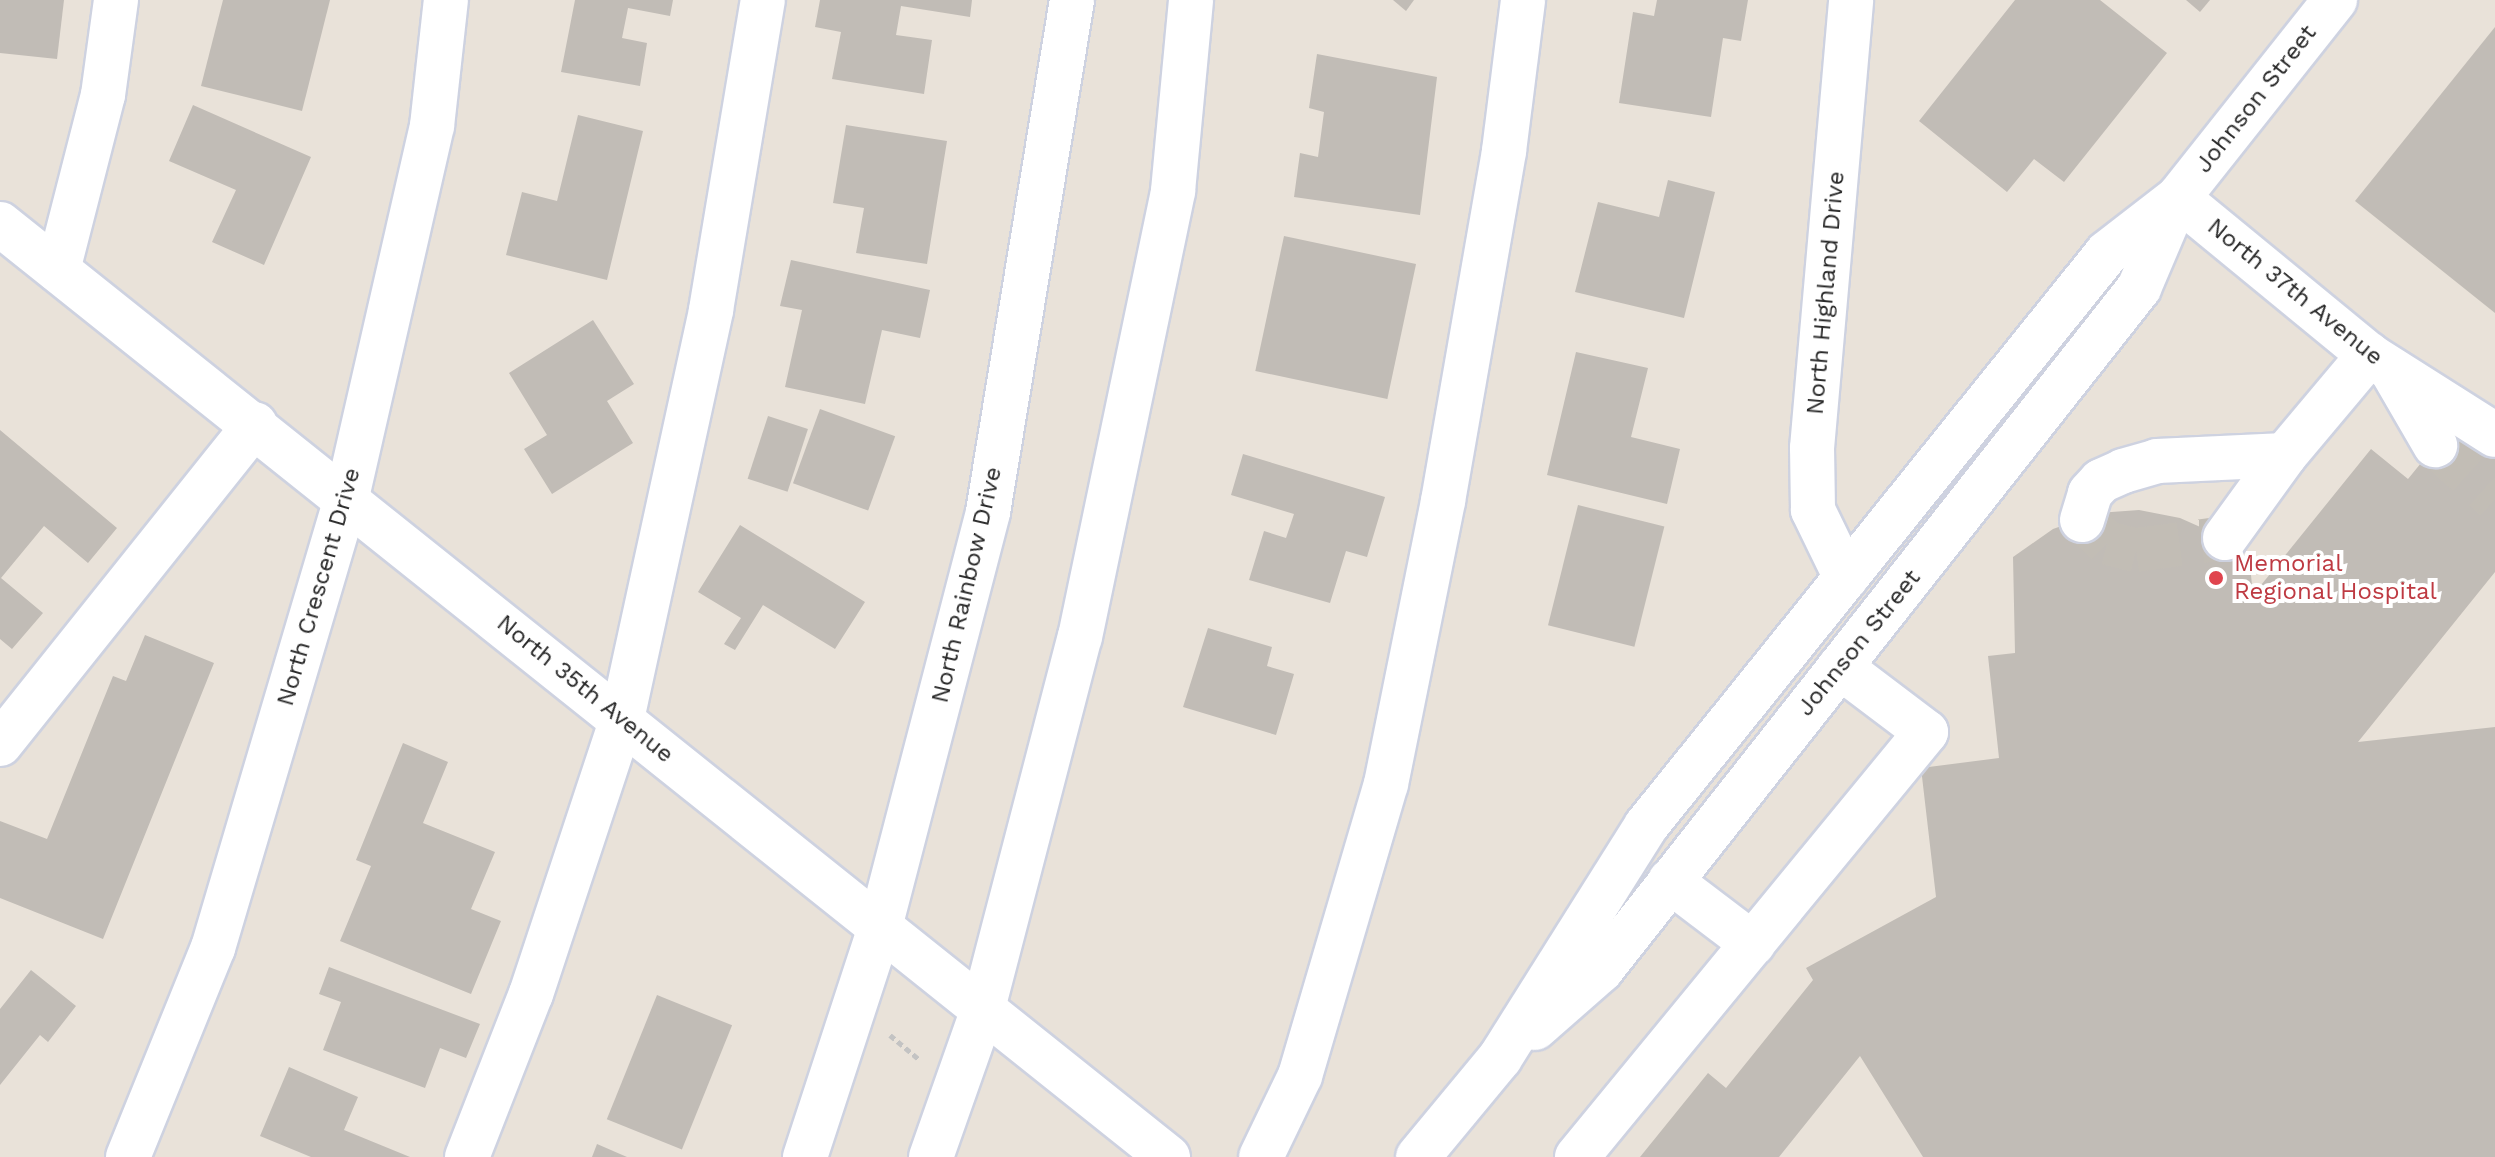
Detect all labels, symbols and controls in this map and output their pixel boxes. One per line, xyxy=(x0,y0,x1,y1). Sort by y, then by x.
street label: Johnson Street xyxy=(2189,19,2323,179)
street label: North Highland Drive xyxy=(1801,170,1851,416)
street label: North 37th Avenue xyxy=(2201,212,2389,372)
street label: North Rainbow Drive xyxy=(926,464,1008,706)
street label: North Crescent Drive xyxy=(271,465,367,709)
place label: Memorial Regional Hospital xyxy=(2234,550,2438,606)
street label: Johnson Street xyxy=(1791,564,1927,722)
marker: Memorial Regional Hospital xyxy=(2205,567,2227,589)
street label: North 35th Avenue xyxy=(490,609,680,769)

